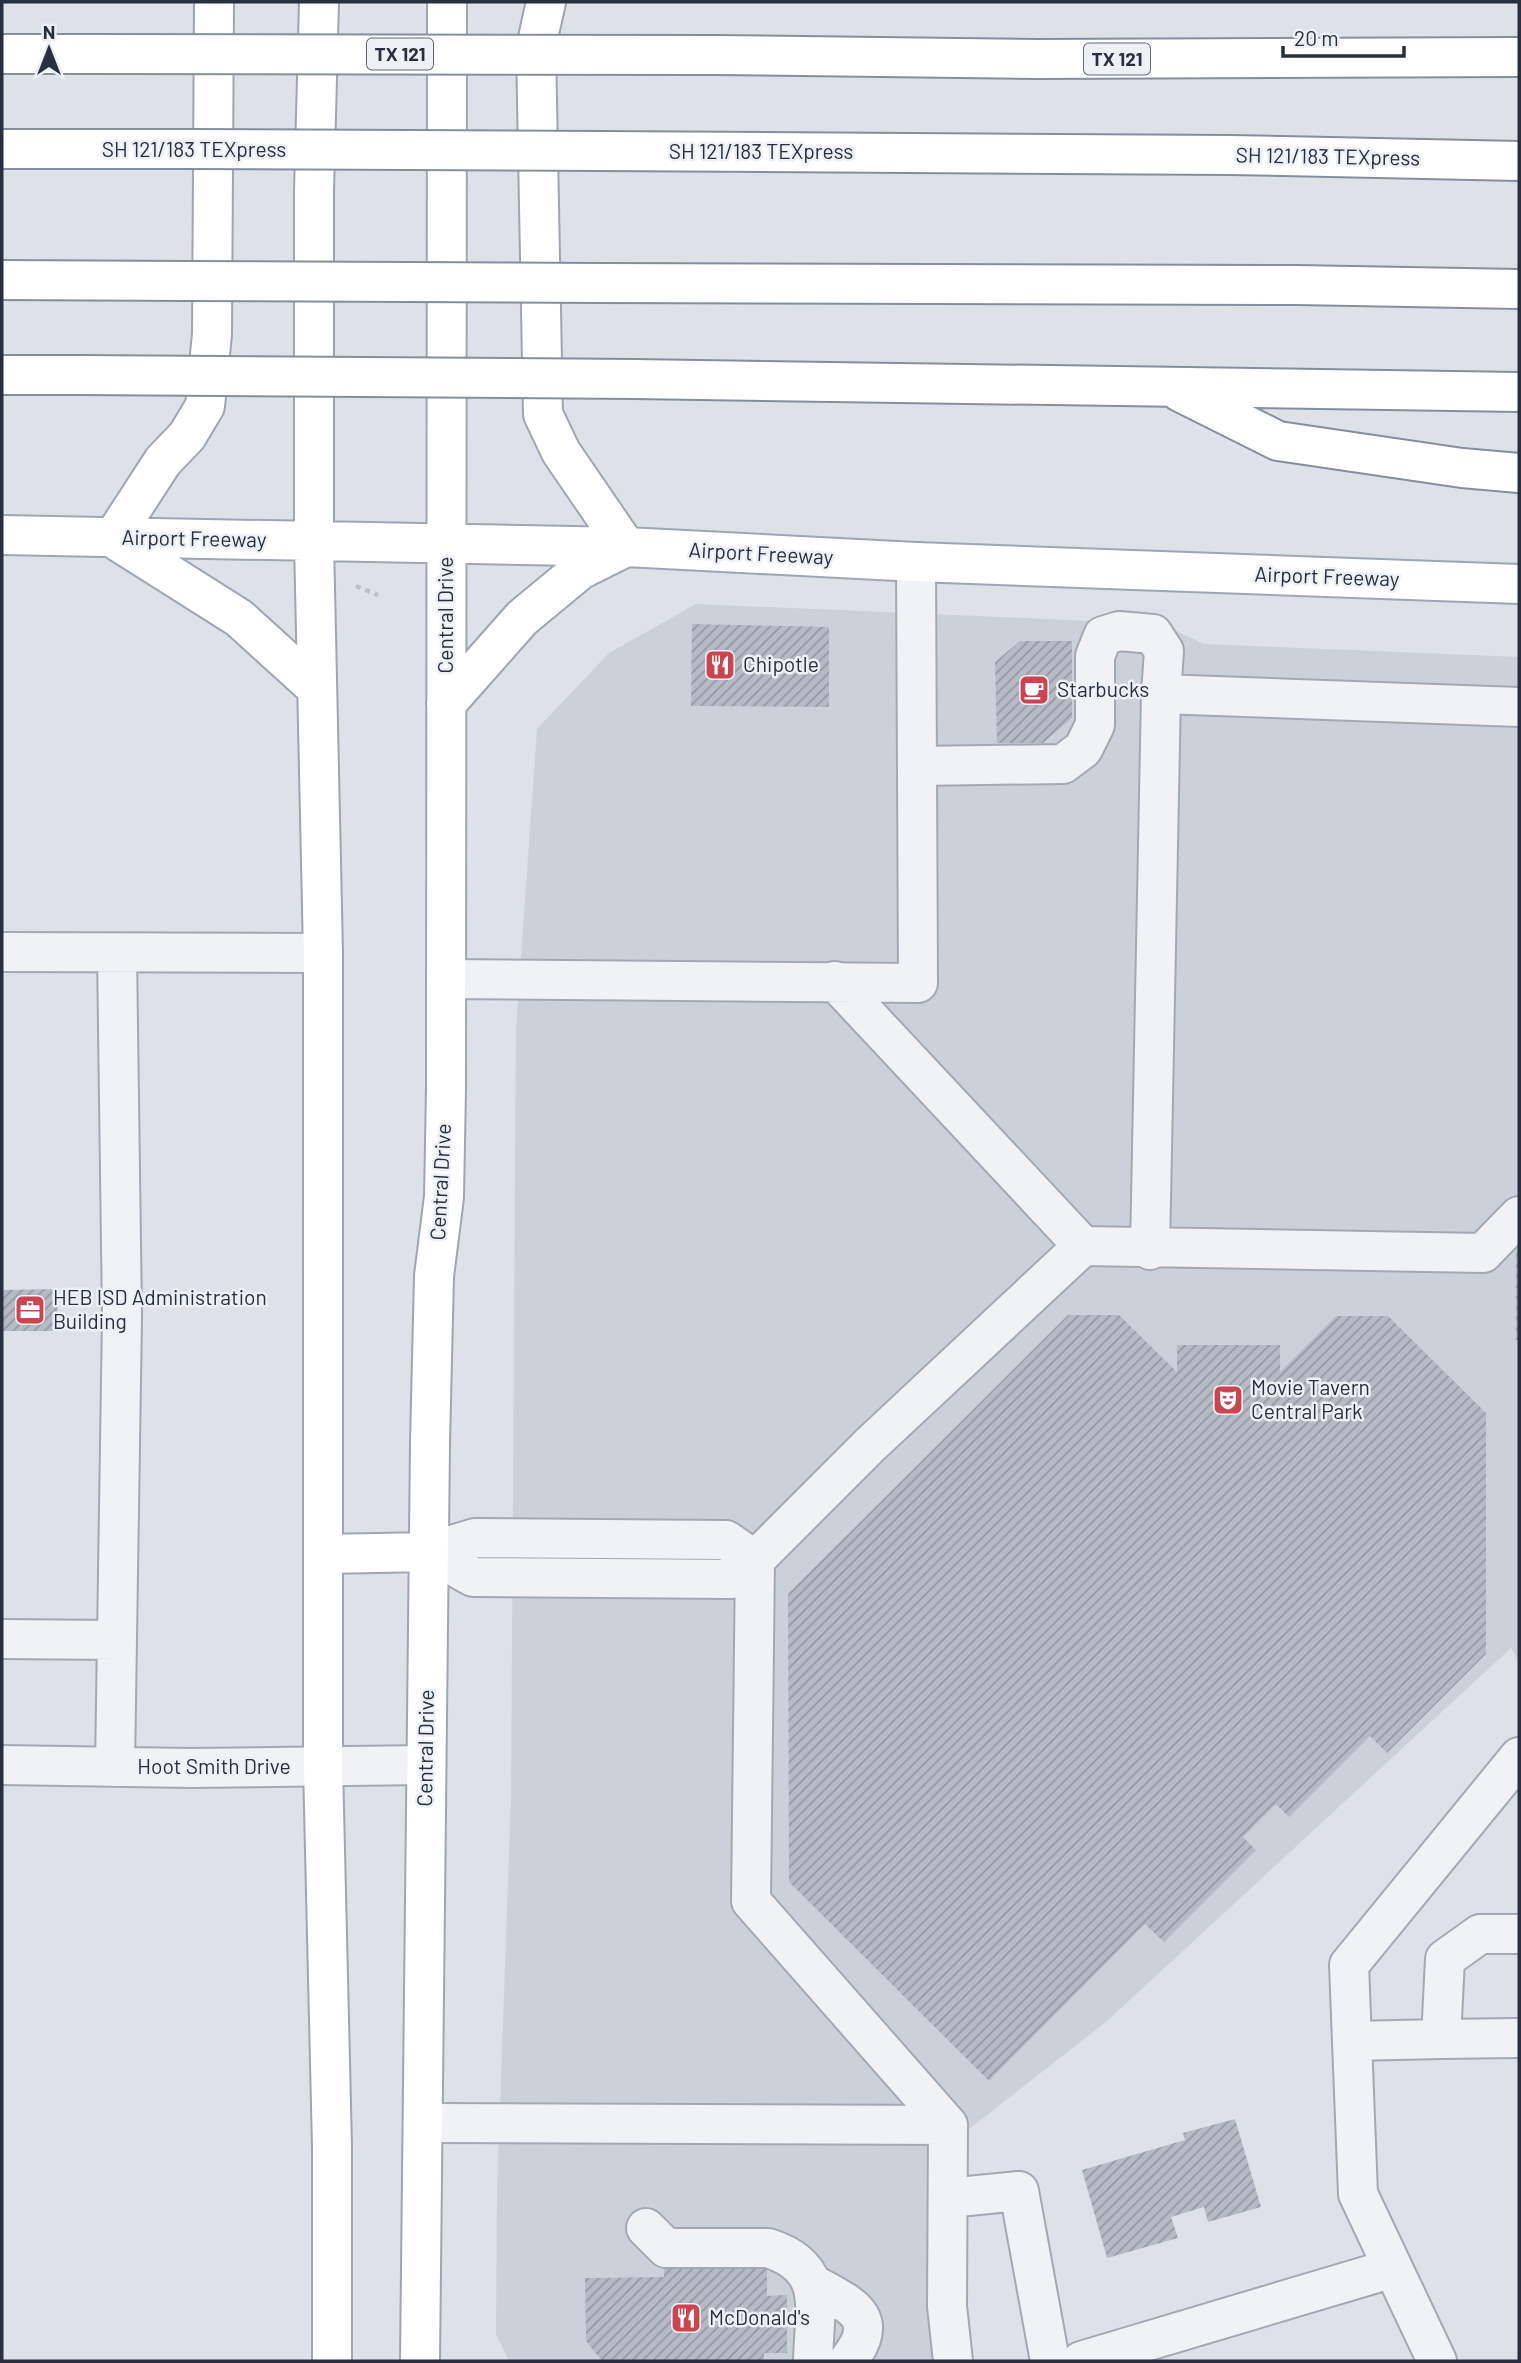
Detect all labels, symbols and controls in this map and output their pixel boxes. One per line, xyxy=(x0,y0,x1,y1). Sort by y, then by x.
north arrow xyxy=(14,14,84,84)
scale bar xyxy=(1283,14,1404,58)
text: N xyxy=(43,20,55,43)
text: 20 m xyxy=(1294,25,1339,50)
road number: TX 121 xyxy=(367,38,433,70)
road number: TX 121 xyxy=(1084,44,1150,74)
street label: SH 121/183 TEXpress xyxy=(102,136,286,161)
street label: SH 121/183 TEXpress xyxy=(669,138,853,163)
street label: SH 121/183 TEXpress xyxy=(1236,141,1421,170)
street label: Airport Freeway xyxy=(121,524,267,551)
street label: Airport Freeway xyxy=(688,536,834,569)
street label: Central Drive xyxy=(432,556,457,674)
street label: Airport Freeway xyxy=(1254,560,1400,591)
restaurant icon: Chipotle xyxy=(703,648,737,682)
place label: Chipotle xyxy=(743,651,819,676)
cafe icon: Starbucks xyxy=(1017,673,1051,707)
place label: Starbucks xyxy=(1057,676,1149,701)
street label: Central Drive xyxy=(424,1123,455,1241)
place label: HEB ISD Administration Building xyxy=(53,1284,267,1333)
office icon: HEB ISD Administration Building xyxy=(13,1293,47,1327)
place label: Movie Tavern Central Park xyxy=(1251,1374,1370,1423)
theatre icon: Movie Tavern Central Park xyxy=(1211,1383,1245,1417)
street label: Central Drive xyxy=(411,1689,438,1807)
street label: Hoot Smith Drive xyxy=(137,1753,291,1778)
restaurant icon: McDonald's xyxy=(669,2301,703,2335)
place label: McDonald's xyxy=(709,2304,810,2329)

